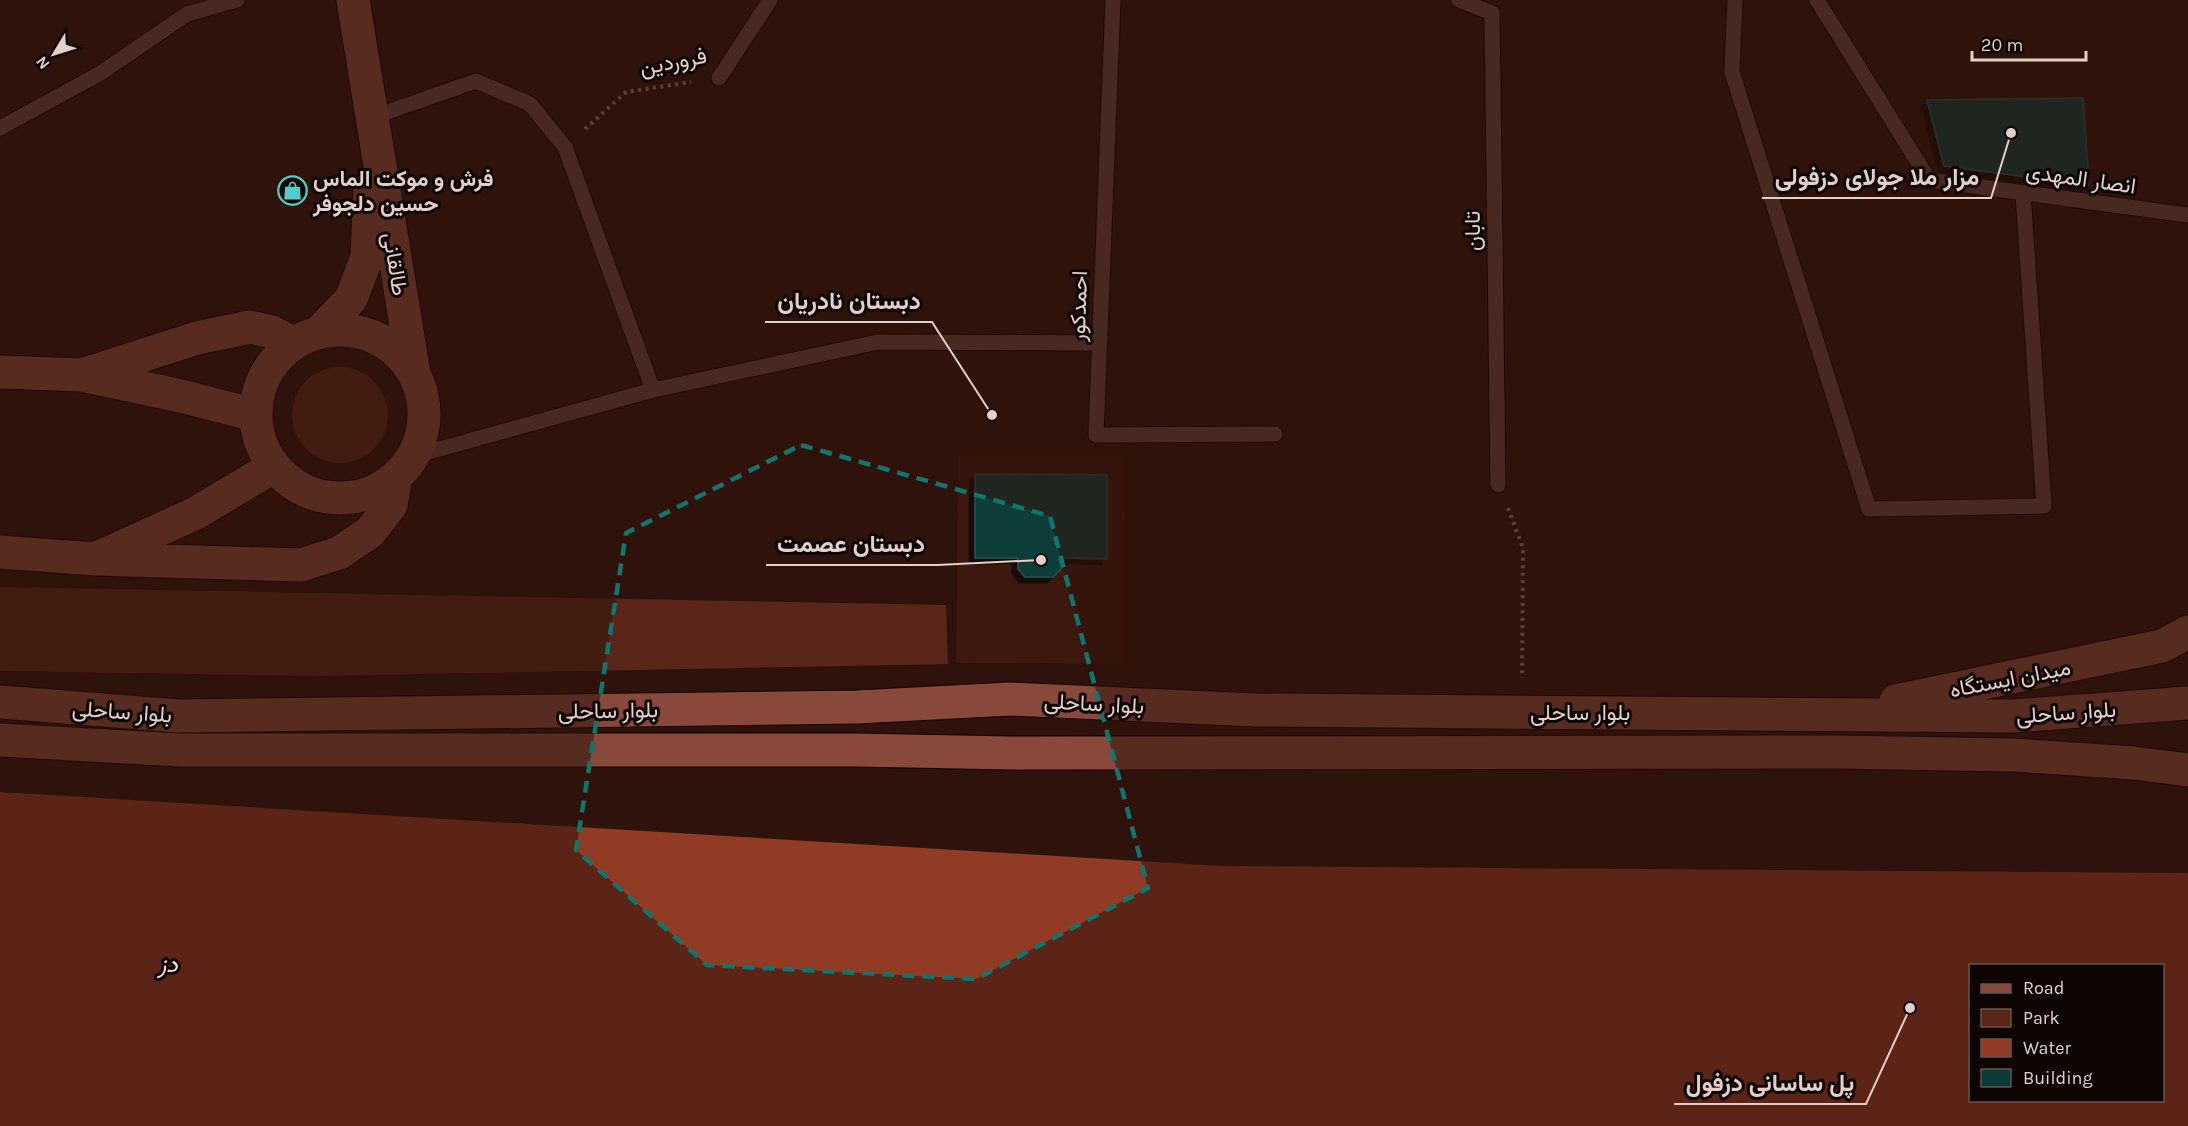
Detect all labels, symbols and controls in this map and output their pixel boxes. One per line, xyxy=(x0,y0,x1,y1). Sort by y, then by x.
north arrow xyxy=(24,24,84,84)
scale bar xyxy=(1972,24,2086,62)
text: 20 m xyxy=(1981,34,2023,56)
street label: فروردین xyxy=(637,43,709,81)
text: N xyxy=(32,53,54,73)
callout: مزار ملا جولای دزفولی xyxy=(1762,156,1991,198)
street label: انصار المهدی xyxy=(2024,158,2138,200)
text: مزار ملا جولای دزفولی xyxy=(1775,163,1979,192)
place label: فرش و موکت الماس حسین دلجوفر xyxy=(312,166,494,217)
shop icon: فرش و موکت الماس حسین دلجوفر xyxy=(276,175,308,207)
street label: تابان xyxy=(1460,211,1486,251)
street label: طالقانی xyxy=(377,231,413,298)
street label: احمدکور xyxy=(1065,270,1093,343)
callout: دبستان نادریان xyxy=(765,280,932,322)
text: دبستان نادریان xyxy=(777,287,921,316)
callout: دبستان عصمت xyxy=(766,523,937,565)
text: دبستان عصمت xyxy=(777,530,925,558)
street label: میدان ایستگاه xyxy=(1947,655,2073,703)
street label: بلوار ساحلی xyxy=(1043,688,1145,720)
street label: بلوار ساحلی xyxy=(71,696,173,728)
street label: بلوار ساحلی xyxy=(558,697,658,725)
street label: بلوار ساحلی xyxy=(2015,697,2117,729)
street label: بلوار ساحلی xyxy=(1530,700,1630,726)
water label: دز xyxy=(156,950,178,979)
legend xyxy=(1969,964,2164,1102)
text: Road xyxy=(2023,977,2064,999)
text: Park xyxy=(2023,1007,2060,1029)
text: Water xyxy=(2023,1037,2071,1059)
callout: پل ساسانی دزفول xyxy=(1674,1062,1866,1104)
text: Building xyxy=(2023,1067,2093,1089)
text: پل ساسانی دزفول xyxy=(1686,1069,1854,1099)

